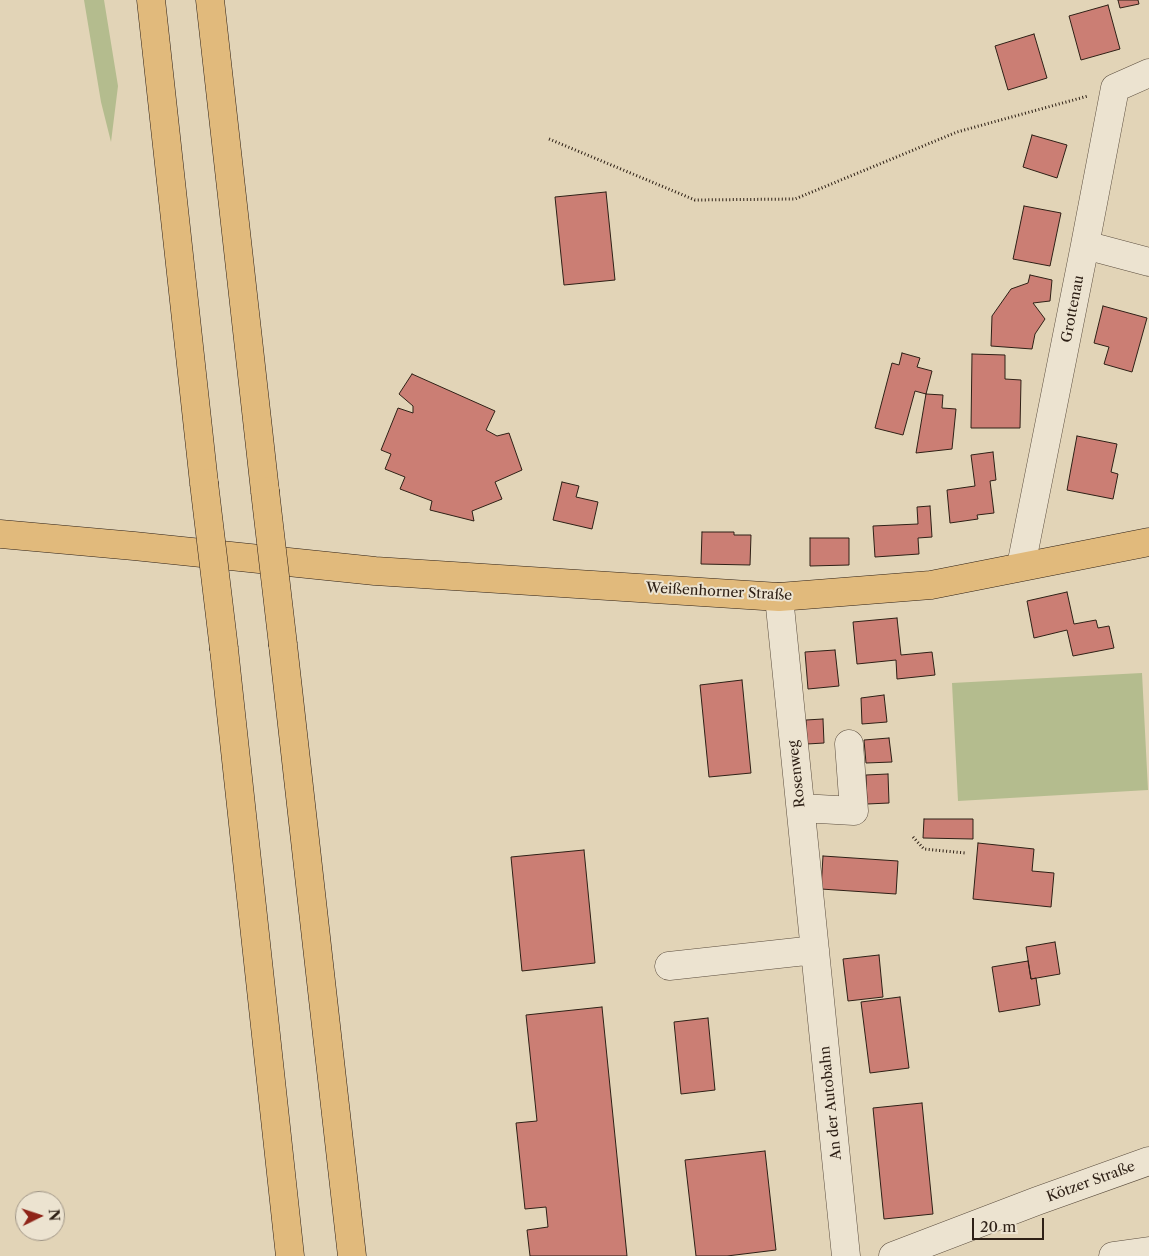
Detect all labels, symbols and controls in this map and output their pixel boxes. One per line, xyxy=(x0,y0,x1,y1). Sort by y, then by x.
street label: Grottenau xyxy=(1058,274,1088,344)
street label: Weißenhorner Straße xyxy=(646,580,792,604)
street label: Rosenweg xyxy=(785,740,809,808)
street label: An der Autobahn xyxy=(817,1045,845,1161)
street label: Kötzer Straße xyxy=(1045,1158,1137,1206)
north arrow xyxy=(15,1191,65,1241)
text: N xyxy=(45,1208,63,1222)
scale bar xyxy=(974,1208,1046,1240)
text: 20 m xyxy=(980,1217,1016,1236)

